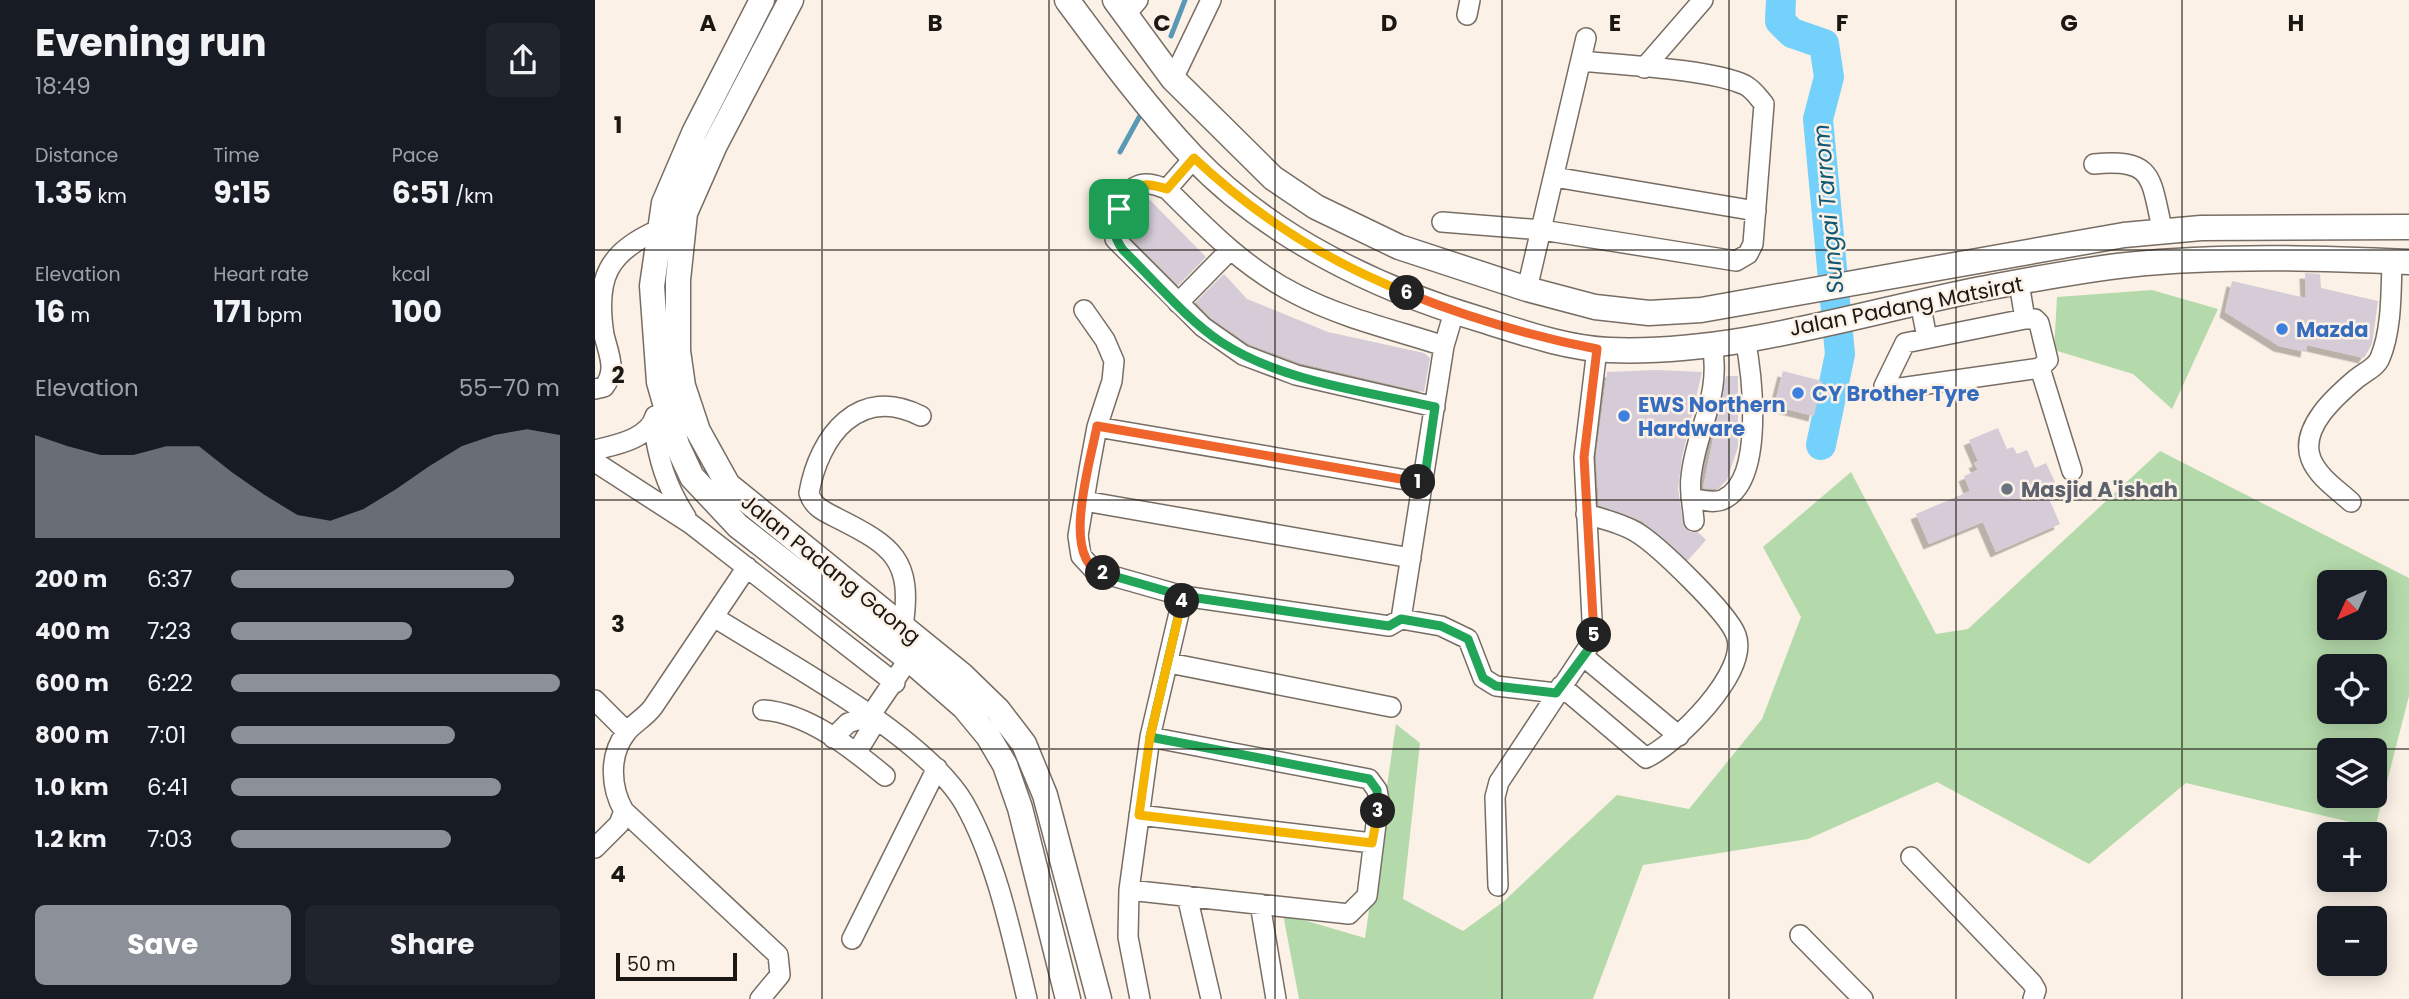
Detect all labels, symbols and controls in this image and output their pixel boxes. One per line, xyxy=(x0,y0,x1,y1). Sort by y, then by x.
text: A xyxy=(700,7,717,39)
text: B xyxy=(927,7,943,39)
text: C xyxy=(1153,7,1171,39)
text: D xyxy=(1381,7,1397,39)
text: E xyxy=(1609,7,1621,39)
text: F xyxy=(1836,7,1848,39)
text: G xyxy=(2060,7,2078,39)
text: H xyxy=(2288,7,2304,39)
text: Evening run xyxy=(35,16,267,69)
button: share xyxy=(486,23,560,97)
text: 18:49 xyxy=(35,70,91,102)
text: 1 xyxy=(614,109,622,141)
water label: Sungai Tarrom xyxy=(1805,123,1851,295)
text: Distance xyxy=(35,142,118,169)
text: Time xyxy=(213,142,260,169)
text: Pace xyxy=(392,142,439,169)
text: 1.35 xyxy=(35,171,92,214)
text: 9:15 xyxy=(213,171,271,214)
text: 6:51 xyxy=(392,171,450,214)
pin xyxy=(1089,179,1149,239)
text: km xyxy=(92,183,127,210)
text: /km xyxy=(450,183,494,210)
icon: arrive xyxy=(1100,190,1138,228)
text: Elevation xyxy=(35,261,121,288)
text: Heart rate xyxy=(213,261,309,288)
text: kcal xyxy=(392,261,431,288)
street label: Jalan Padang Matsirat xyxy=(1787,269,2025,343)
pin: 6 xyxy=(1389,276,1425,310)
text: 6 xyxy=(1400,279,1413,306)
text: 16 xyxy=(35,290,65,333)
text: 171 xyxy=(213,290,252,333)
text: 100 xyxy=(392,290,442,333)
text: m xyxy=(65,302,90,329)
text: bpm xyxy=(252,302,302,329)
place label: Mazda xyxy=(2296,315,2368,344)
marker: Mazda xyxy=(2274,321,2290,337)
text: 2 xyxy=(611,359,625,391)
text: Elevation xyxy=(35,372,139,404)
text: 55–70 m xyxy=(459,372,560,404)
place label: CY Brother Tyre xyxy=(1812,379,1979,408)
marker: CY Brother Tyre xyxy=(1790,385,1806,401)
place label: EWS Northern Hardware xyxy=(1638,390,1786,443)
marker: EWS Northern Hardware xyxy=(1616,408,1632,424)
pin: 1 xyxy=(1401,464,1435,500)
text: 1 xyxy=(1414,468,1421,495)
place label: Masjid A'ishah xyxy=(2021,475,2178,504)
marker: Masjid A'ishah xyxy=(1999,481,2015,497)
street label: Jalan Padang Gaong xyxy=(735,487,927,651)
pin: 2 xyxy=(1085,556,1121,590)
text: 2 xyxy=(1097,559,1108,586)
text: 200 m xyxy=(35,563,107,595)
text: 6:37 xyxy=(147,563,193,595)
north arrow xyxy=(2317,570,2387,640)
map controls xyxy=(2317,570,2387,976)
pin: 4 xyxy=(1165,584,1199,618)
text: 4 xyxy=(1175,587,1188,614)
text: 3 xyxy=(611,608,625,640)
text: 400 m xyxy=(35,615,110,647)
text: 7:23 xyxy=(147,615,191,647)
pin: 5 xyxy=(1577,618,1611,652)
text: 5 xyxy=(1587,621,1600,648)
button: locate xyxy=(2317,654,2387,724)
text: 600 m xyxy=(35,667,109,699)
text: 6:22 xyxy=(147,667,193,699)
text: 800 m xyxy=(35,719,109,751)
text: 7:01 xyxy=(147,719,186,751)
button: layers xyxy=(2317,738,2387,808)
text: 1.0 km xyxy=(35,771,109,803)
text: 6:41 xyxy=(147,771,188,803)
pin: 3 xyxy=(1361,794,1395,828)
text: 3 xyxy=(1372,797,1383,824)
button: + xyxy=(2317,822,2387,892)
text: 1.2 km xyxy=(35,823,107,855)
text: 7:03 xyxy=(147,823,192,855)
text: 4 xyxy=(610,858,626,890)
button: Save xyxy=(35,905,291,985)
button: Share xyxy=(305,905,560,985)
button: − xyxy=(2317,906,2387,976)
scale bar xyxy=(616,950,737,982)
text: 50 m xyxy=(627,951,676,978)

